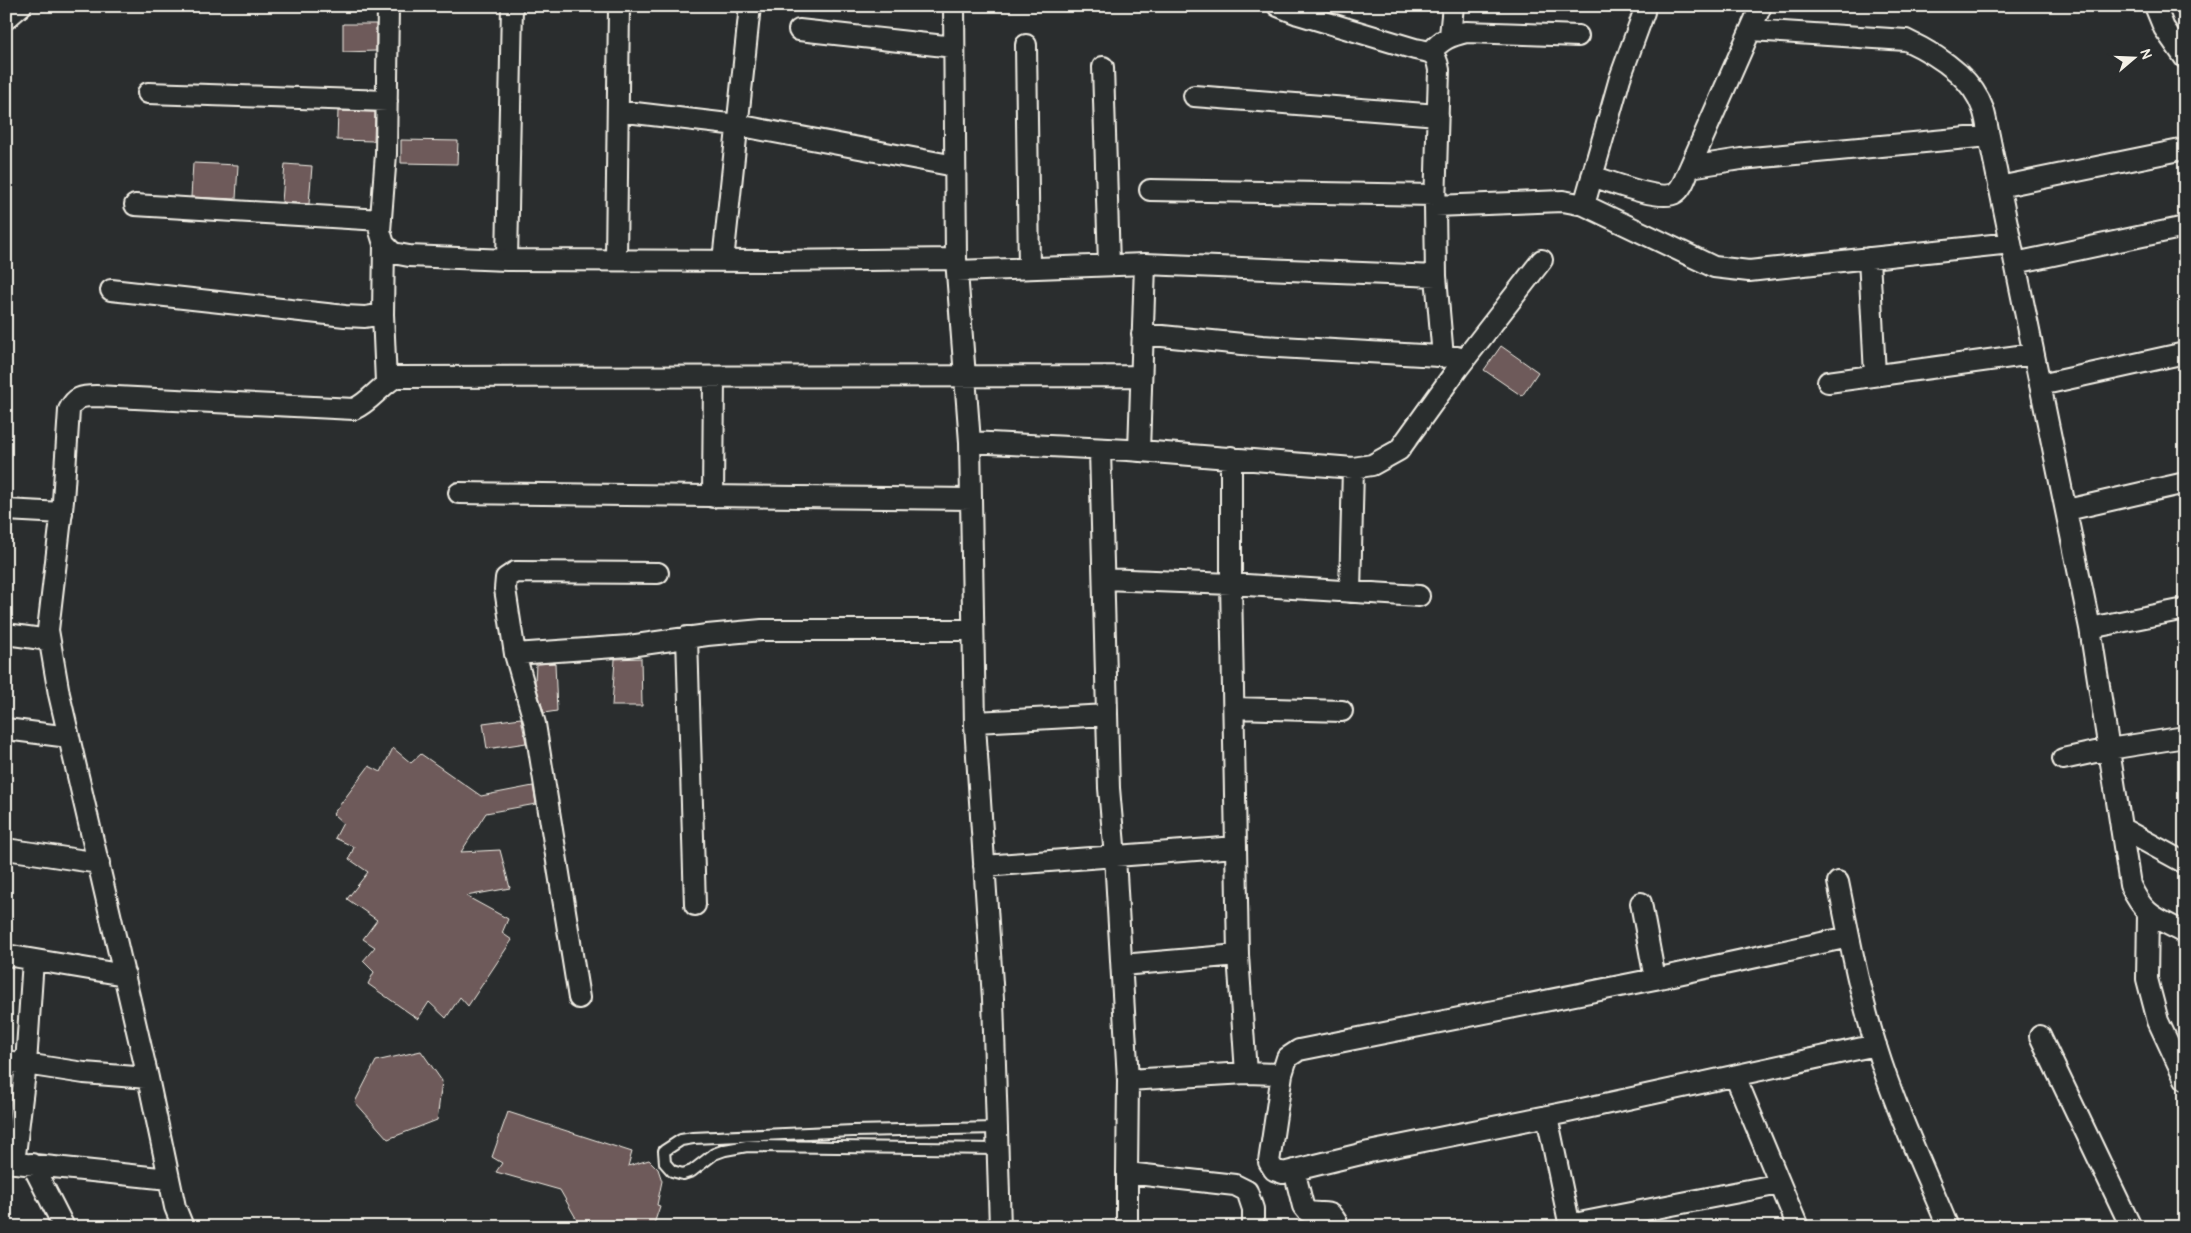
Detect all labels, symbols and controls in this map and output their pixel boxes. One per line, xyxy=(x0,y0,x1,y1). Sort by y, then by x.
north arrow xyxy=(2108,32,2158,82)
text: N xyxy=(2136,47,2155,61)

